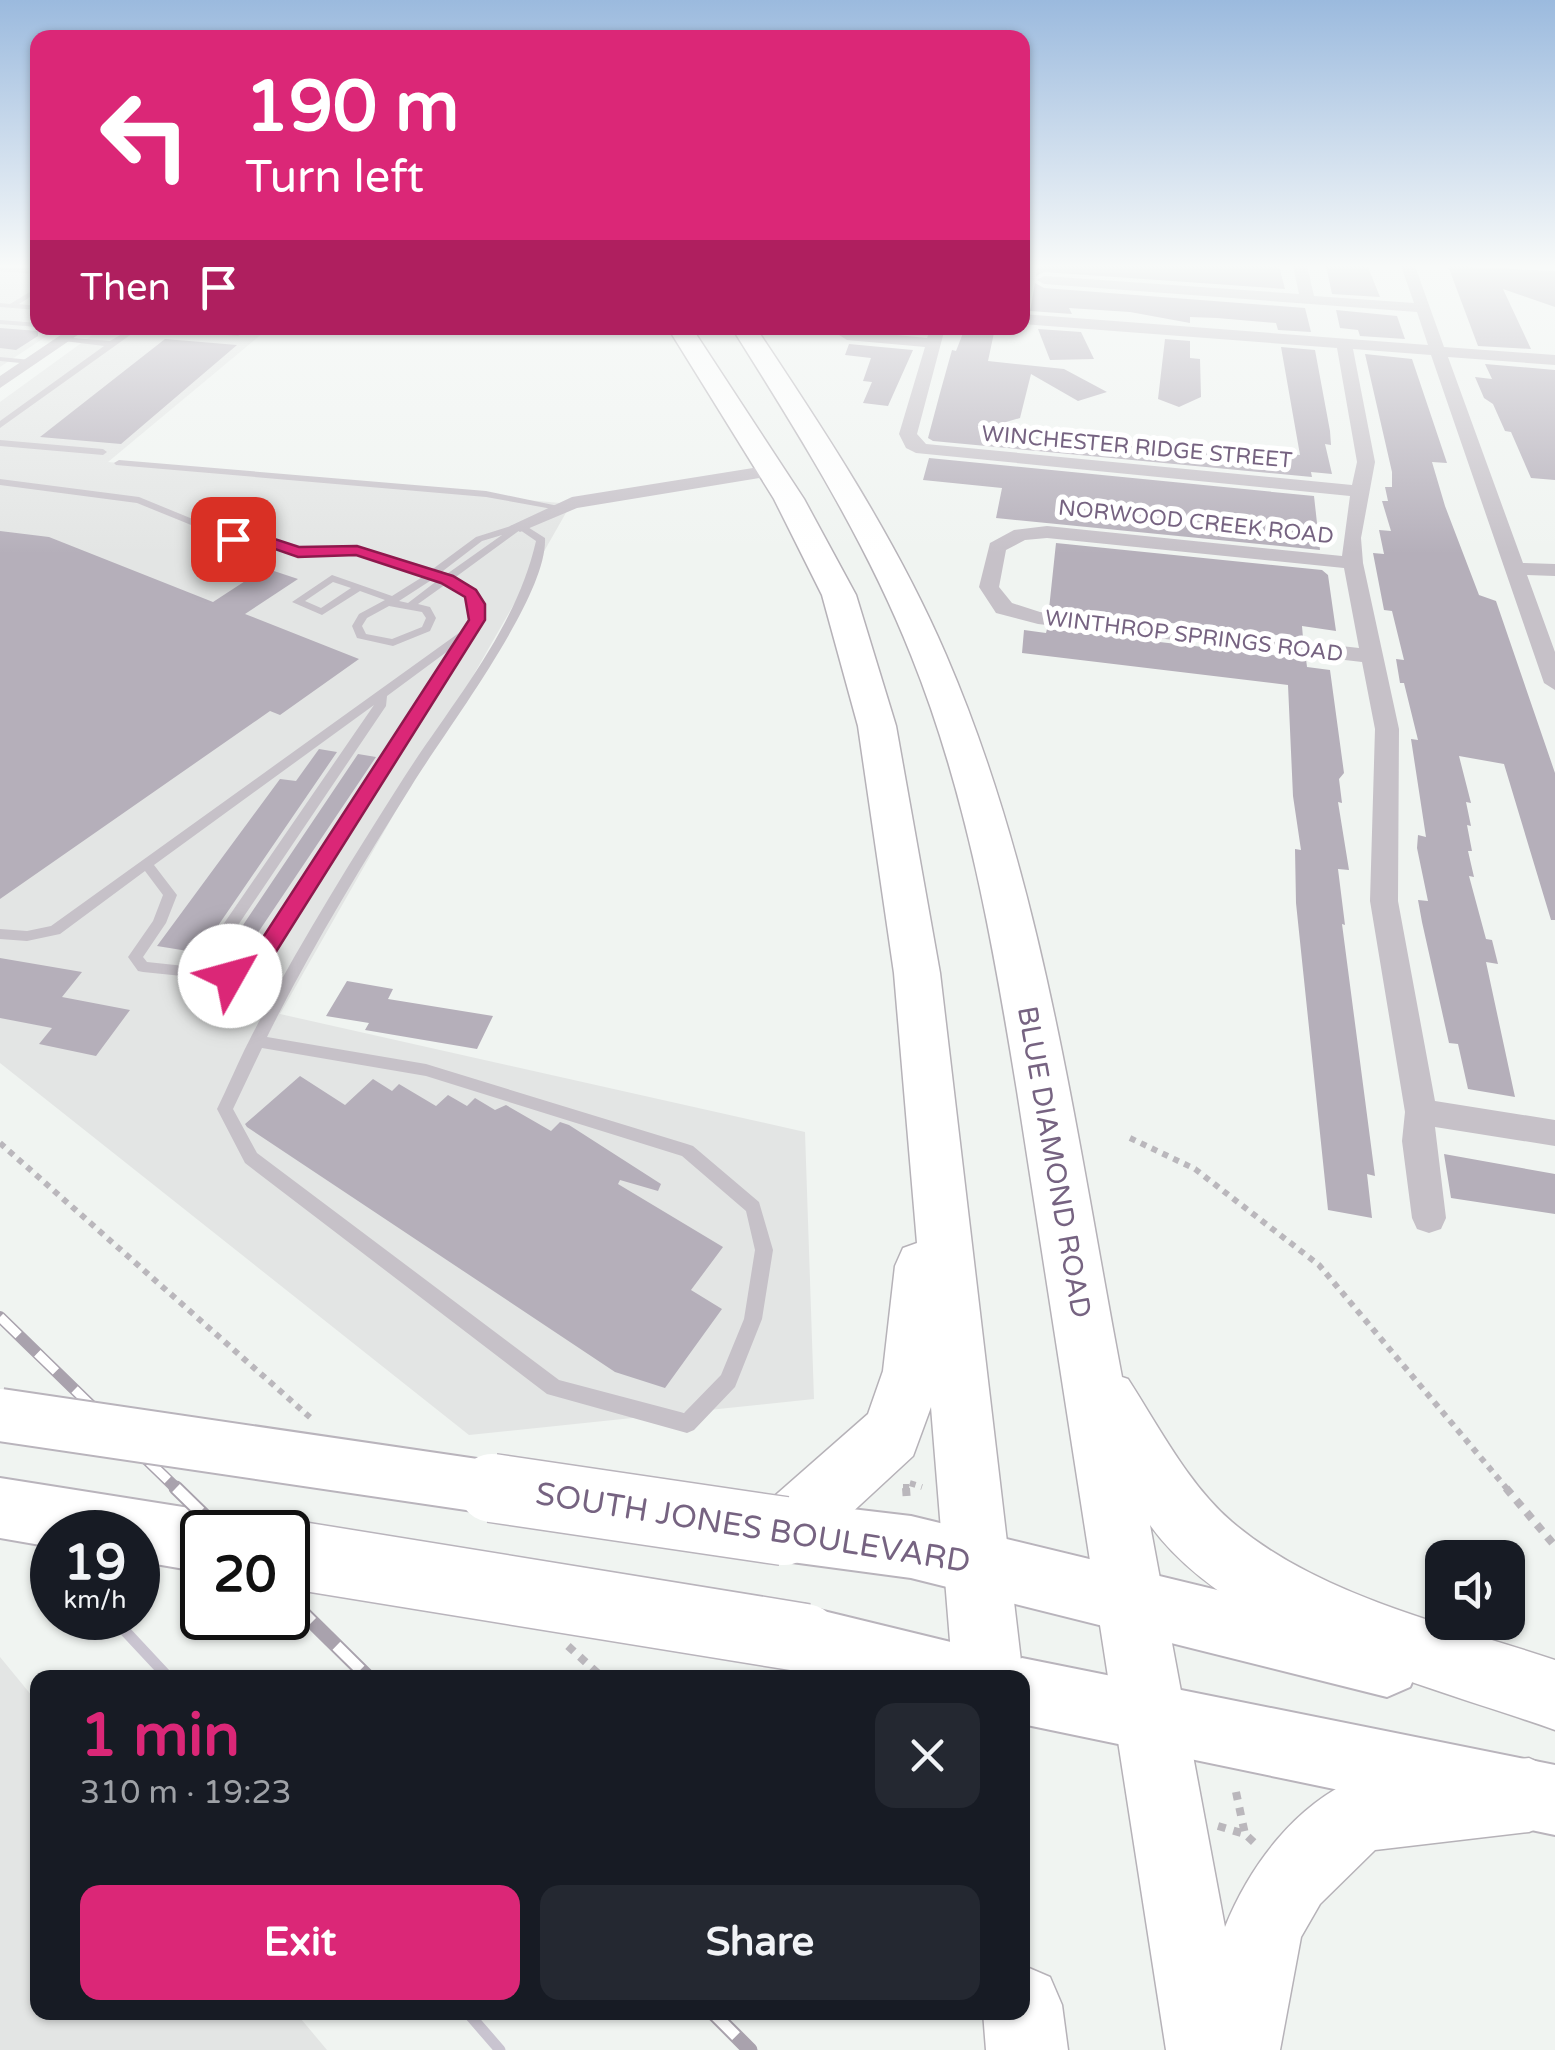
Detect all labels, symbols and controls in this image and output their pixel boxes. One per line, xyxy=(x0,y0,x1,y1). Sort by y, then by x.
text: 190 m xyxy=(245,66,459,150)
icon: left xyxy=(80,70,210,200)
text: Turn left xyxy=(245,151,424,205)
icon: arrive xyxy=(191,260,246,315)
text: Then xyxy=(80,265,171,311)
street label: WINCHESTER RIDGE STREET xyxy=(981,420,1294,474)
street label: NORWOOD CREEK ROAD xyxy=(1057,495,1335,549)
pin xyxy=(191,497,276,582)
icon: arrive xyxy=(206,512,261,567)
street label: WINTHROP SPRINGS ROAD xyxy=(1043,605,1345,667)
position arrow xyxy=(178,924,282,1028)
street label: BLUE DIAMOND ROAD xyxy=(1010,1003,1098,1321)
street label: SOUTH JONES BOULEVARD xyxy=(533,1475,973,1581)
speed limit sign: 20 xyxy=(180,1510,310,1640)
text: 19 xyxy=(64,1533,126,1593)
map controls xyxy=(1425,1540,1525,1640)
button: sound xyxy=(1425,1540,1525,1640)
text: km/h xyxy=(64,1585,126,1615)
text: 1 min xyxy=(80,1700,240,1772)
button: close xyxy=(875,1703,980,1808)
text: 310 m · 19:23 xyxy=(80,1774,292,1812)
button: Exit xyxy=(80,1885,520,2000)
button: Share xyxy=(540,1885,980,2000)

